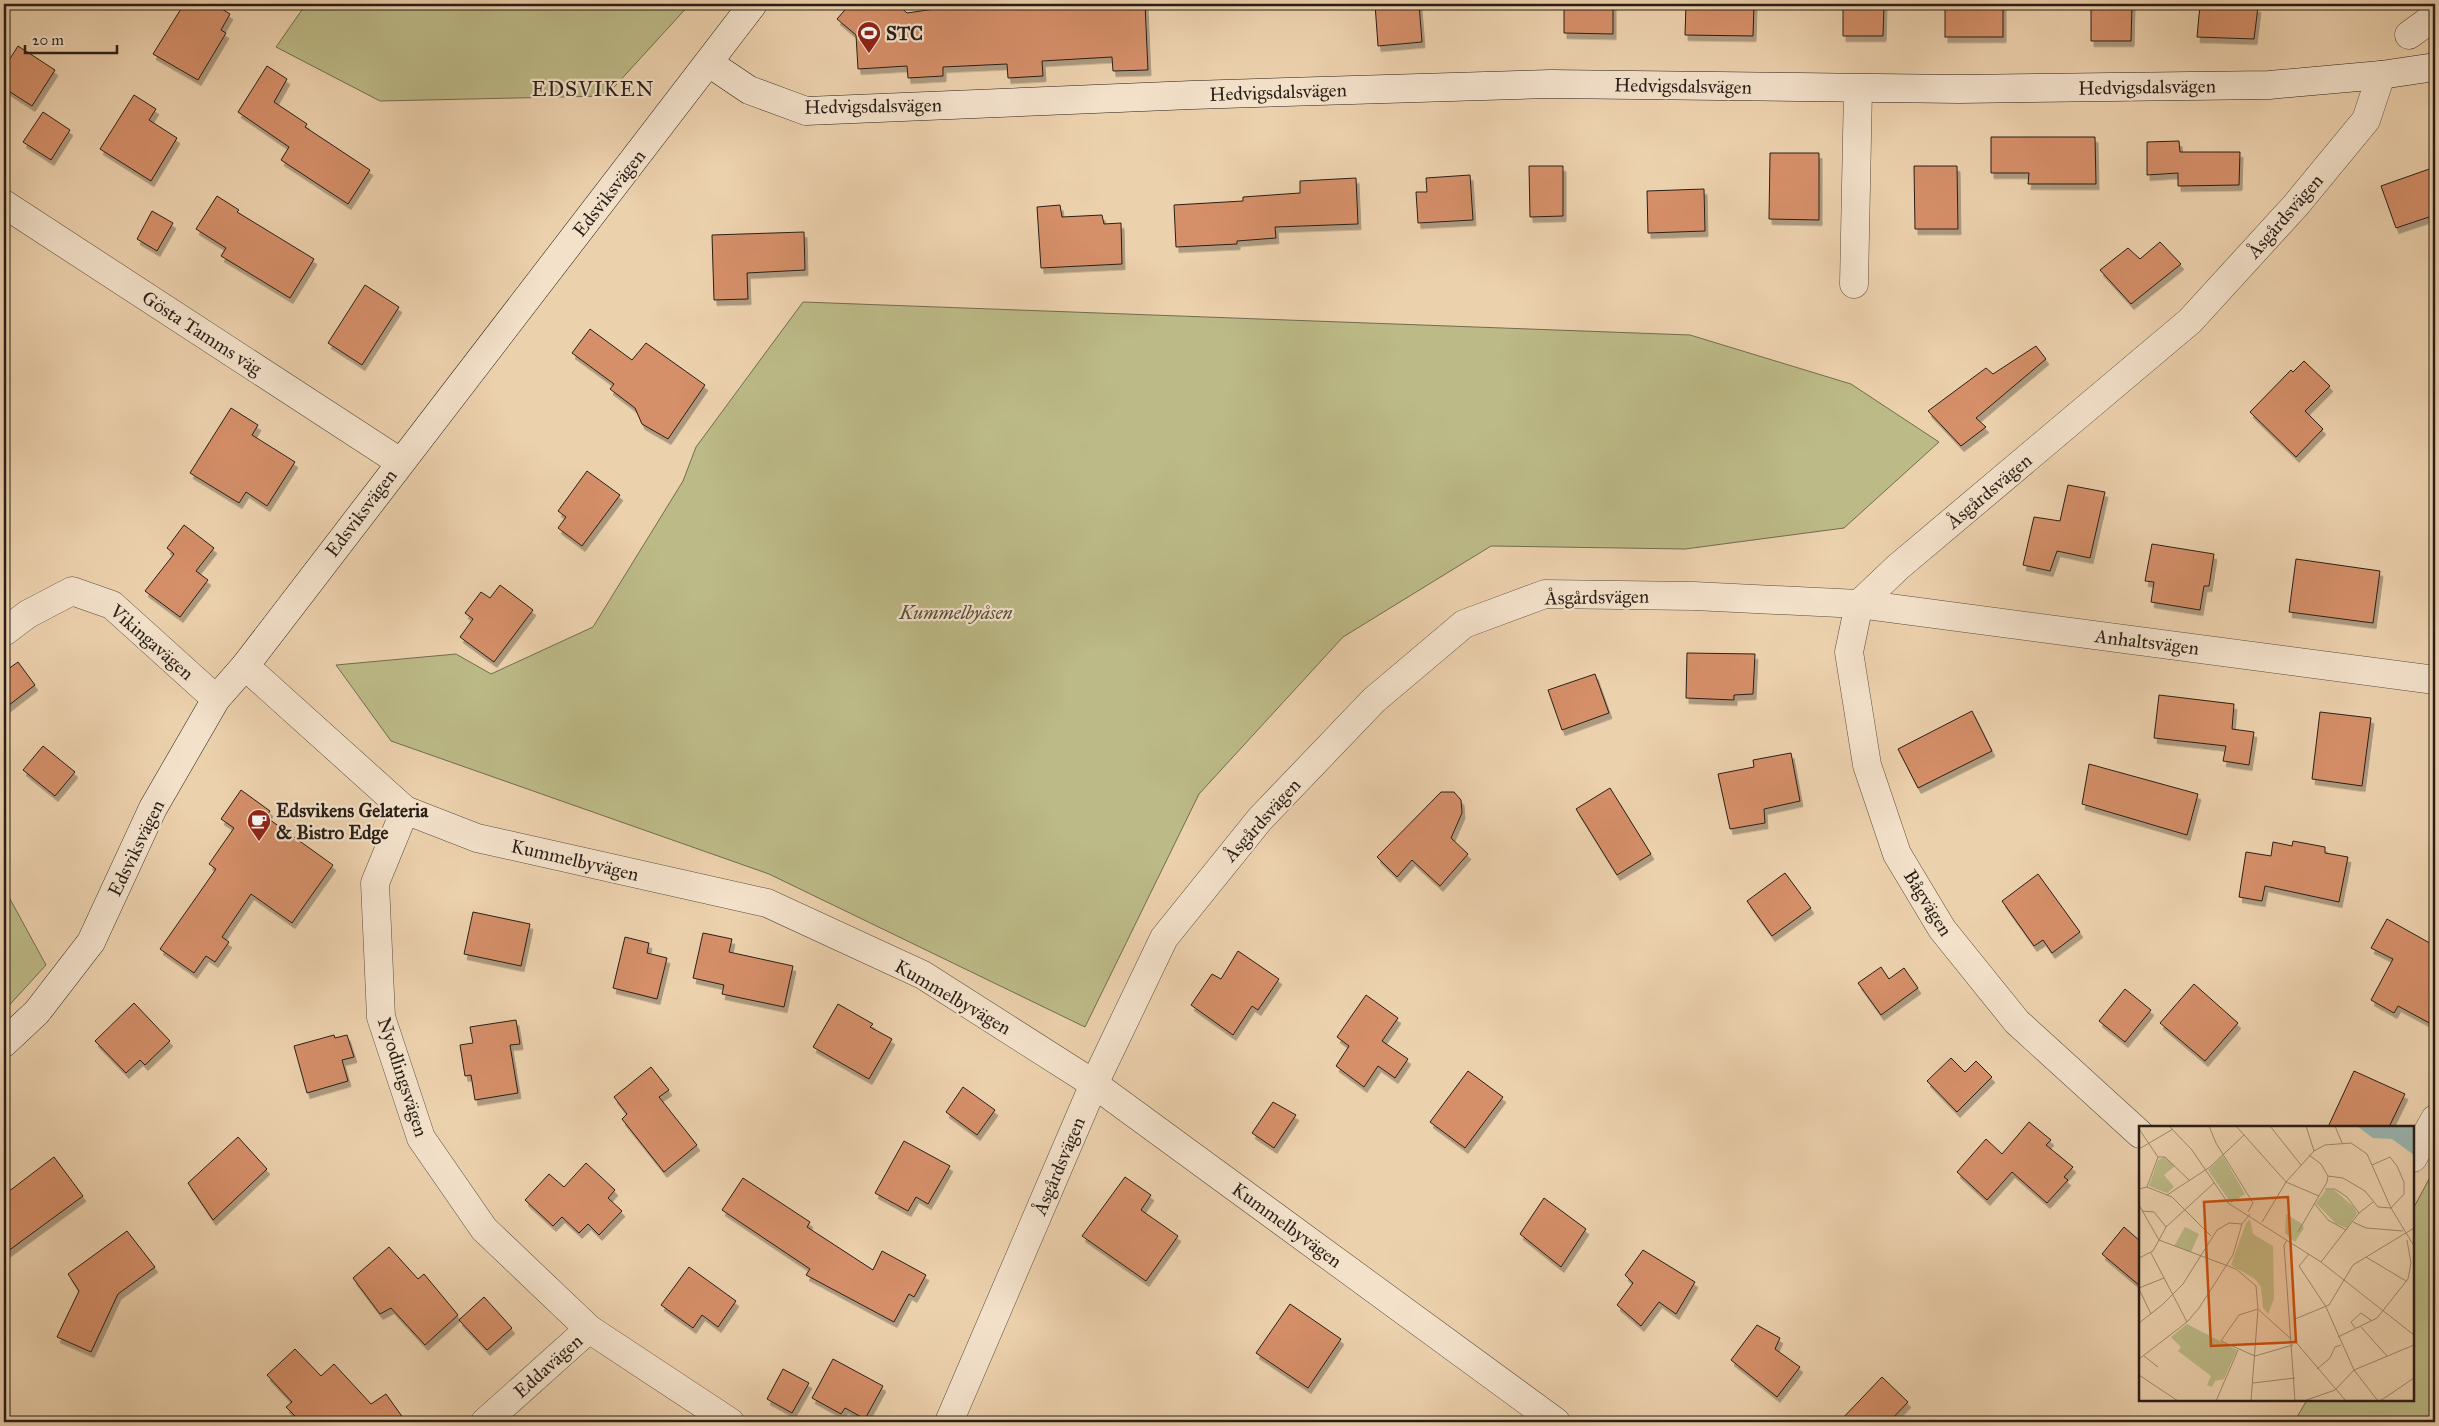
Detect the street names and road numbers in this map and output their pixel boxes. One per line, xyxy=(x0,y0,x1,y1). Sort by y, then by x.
street label: Hedvigsdalsvägen xyxy=(1614,73,1752,100)
street label: Hedvigsdalsvägen xyxy=(2078,74,2216,101)
street label: Hedvigsdalsvägen xyxy=(1209,78,1347,107)
street label: Hedvigsdalsvägen xyxy=(804,93,942,120)
street label: Edsviksvägen xyxy=(568,145,651,242)
street label: Åsgårdsvägen xyxy=(2241,169,2329,264)
street label: Gösta Tamms väg xyxy=(137,286,266,381)
street label: Åsgårdsvägen xyxy=(1941,449,2037,535)
street label: Edsviksvägen xyxy=(320,464,402,562)
street label: Åsgårdsvägen xyxy=(1544,585,1649,610)
street label: Vikingavägen xyxy=(104,599,199,685)
street label: Anhaltsvägen xyxy=(2093,624,2200,661)
street label: Åsgårdsvägen xyxy=(1218,774,1306,868)
street label: Edsviksvägen xyxy=(103,796,170,900)
street label: Kummelbyvägen xyxy=(509,834,641,887)
street label: Bågvägen xyxy=(1898,866,1957,941)
street label: Kummelbyvägen xyxy=(890,954,1015,1040)
street label: Nyodlingsvägen xyxy=(372,1014,433,1140)
street label: Åsgårdsvägen xyxy=(1028,1114,1091,1220)
street label: Kummelbyvägen xyxy=(1227,1177,1346,1273)
street label: Eddavägen xyxy=(509,1329,588,1404)

